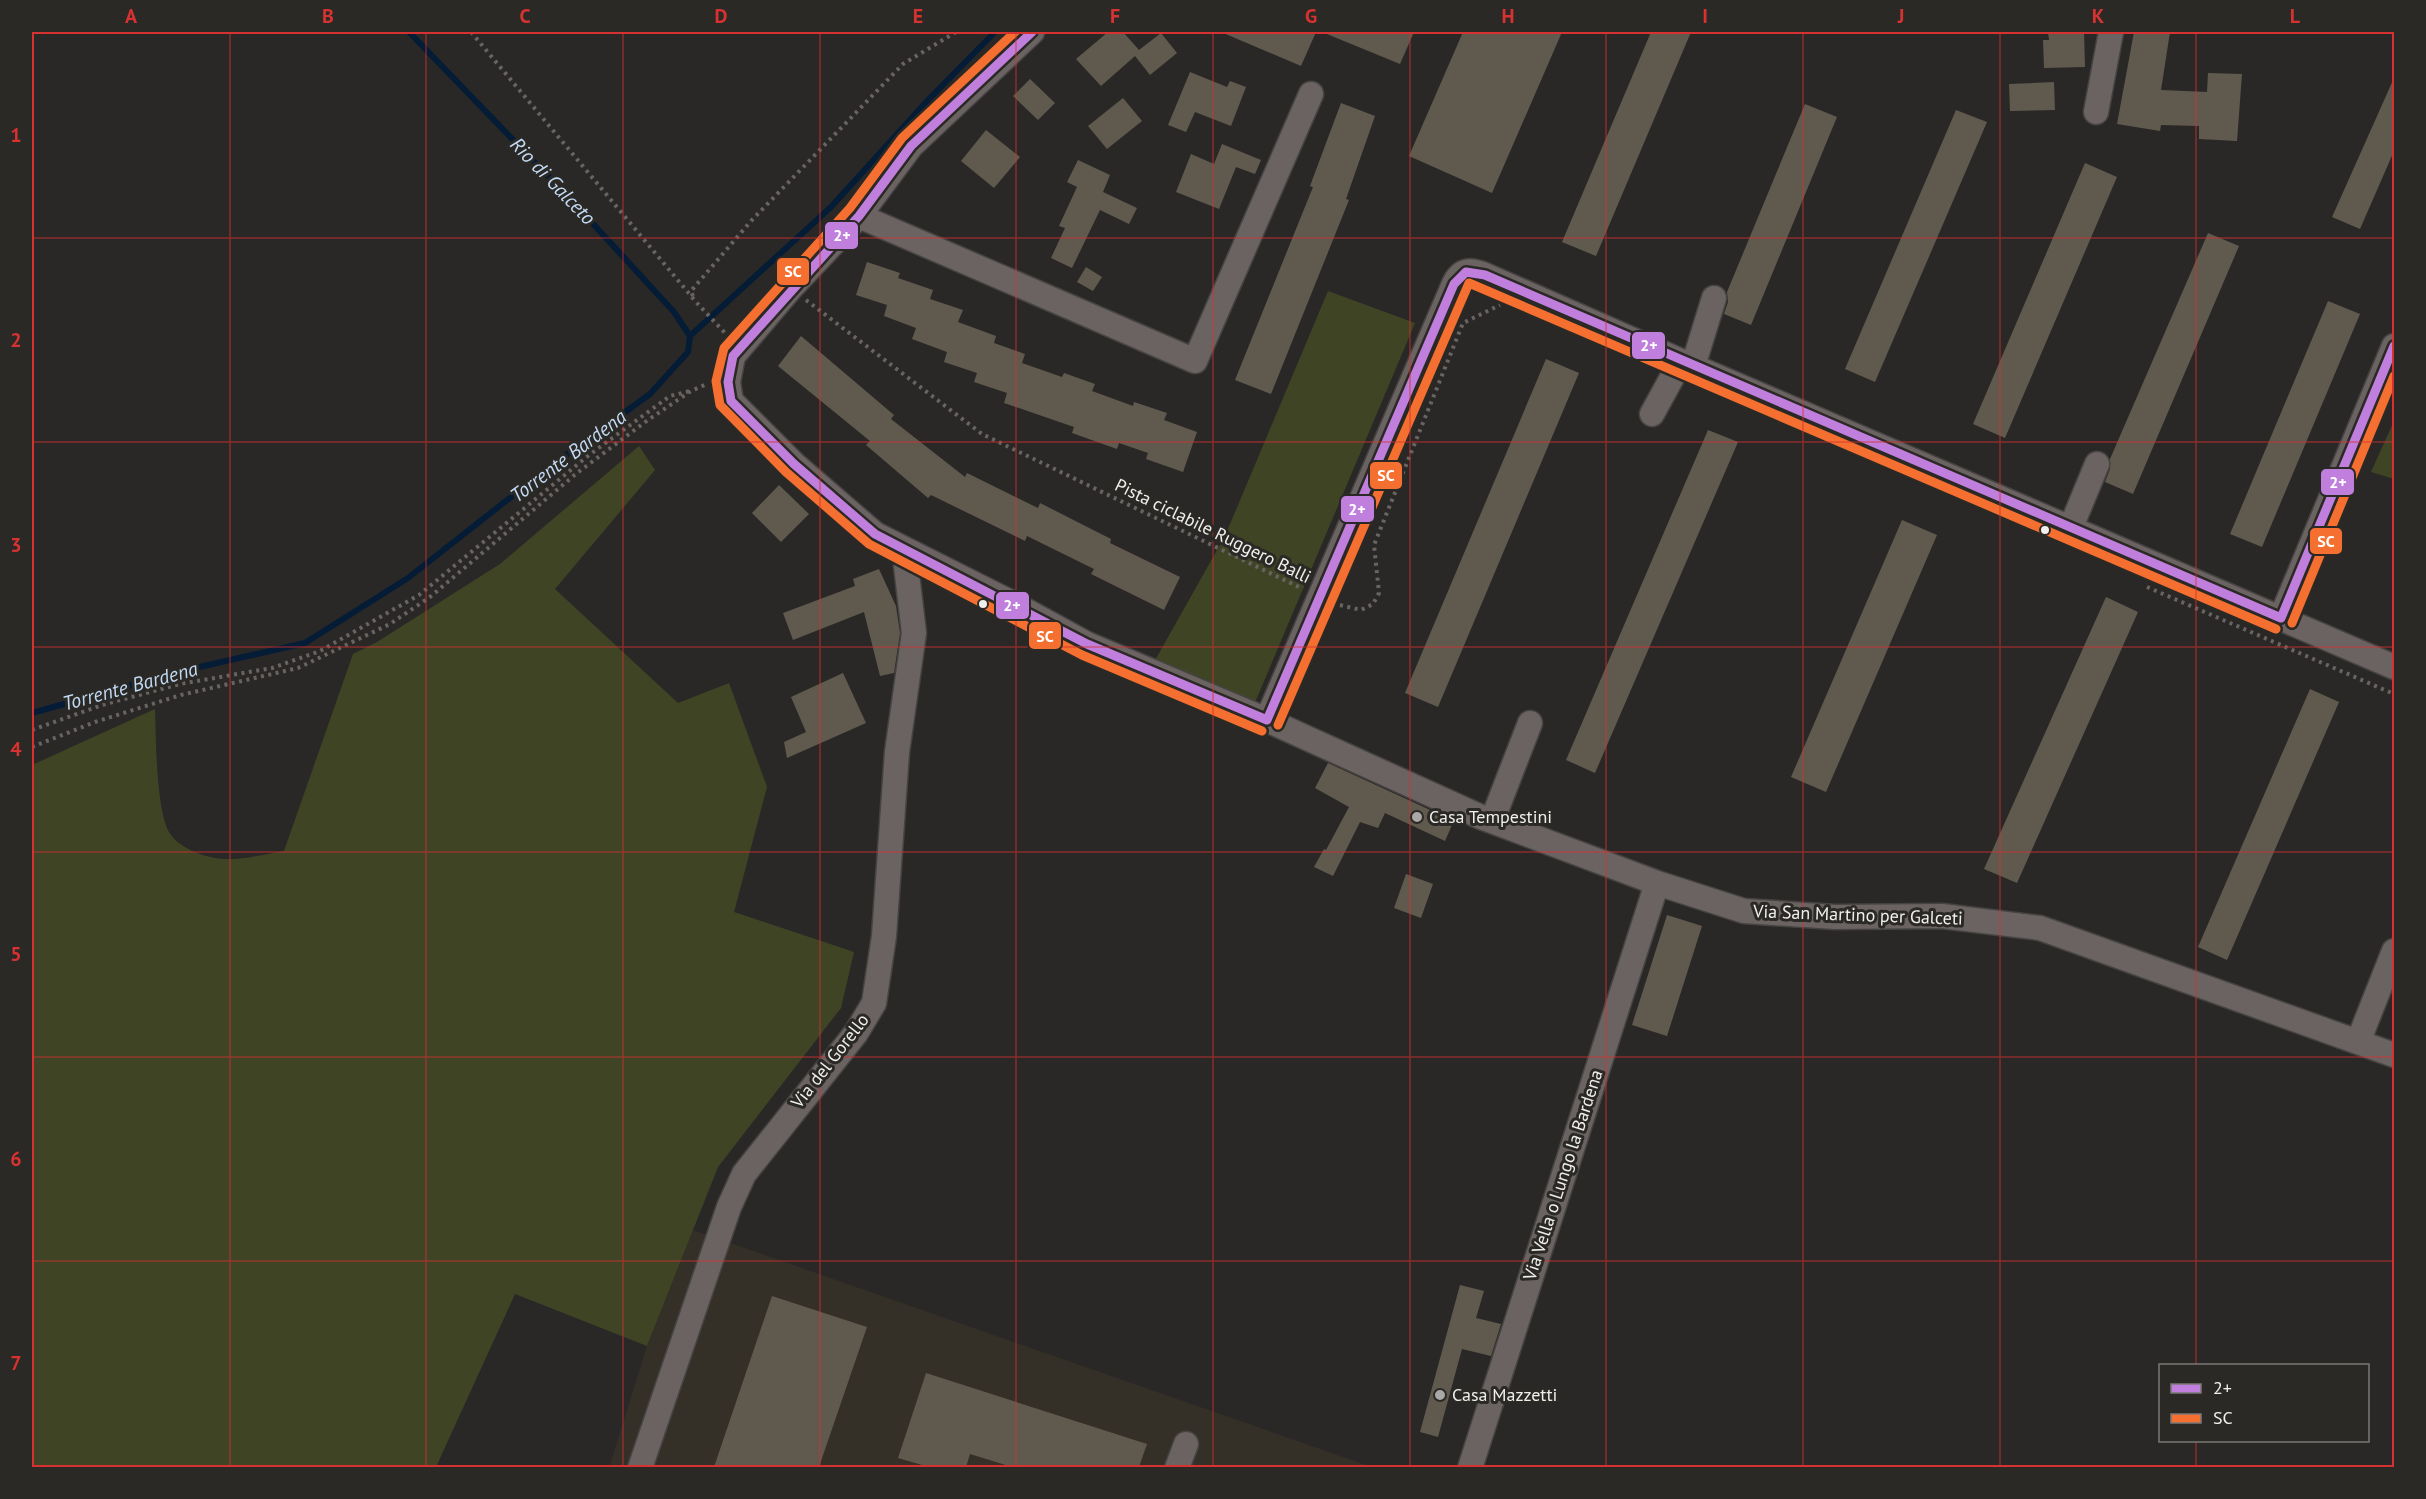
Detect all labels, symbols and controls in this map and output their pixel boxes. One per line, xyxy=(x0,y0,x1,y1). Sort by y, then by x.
text: A xyxy=(125,3,138,29)
text: B xyxy=(322,3,334,29)
text: C xyxy=(519,3,531,29)
text: D xyxy=(715,3,728,29)
text: E xyxy=(913,3,923,29)
text: F xyxy=(1110,3,1120,29)
text: G xyxy=(1305,3,1317,29)
text: H xyxy=(1501,3,1515,29)
text: I xyxy=(1702,3,1708,29)
text: J xyxy=(1897,3,1904,29)
text: K xyxy=(2092,3,2105,29)
text: L xyxy=(2290,3,2301,29)
text: 1 xyxy=(10,122,22,148)
water label: Rio di Galceto xyxy=(505,132,601,230)
line badge: 2+ xyxy=(824,221,859,250)
text: 2+ xyxy=(833,225,851,245)
line badge: SC xyxy=(776,257,810,286)
text: SC xyxy=(784,261,802,281)
text: 2 xyxy=(10,327,22,353)
line badge: 2+ xyxy=(1631,331,1666,360)
text: 2+ xyxy=(1640,335,1658,355)
water label: Torrente Bardena xyxy=(505,404,632,508)
line badge: SC xyxy=(1369,461,1403,490)
text: SC xyxy=(1377,465,1395,485)
line badge: 2+ xyxy=(2320,468,2355,496)
text: 2+ xyxy=(2329,472,2347,492)
street label: Pista ciclabile Ruggero Balli xyxy=(1111,473,1315,588)
line badge: 2+ xyxy=(1340,495,1375,523)
text: 2+ xyxy=(1348,499,1366,519)
unlabelled marker xyxy=(2039,524,2051,536)
line badge: SC xyxy=(2309,527,2343,555)
text: SC xyxy=(2317,531,2335,551)
text: 3 xyxy=(10,532,22,558)
line badge: 2+ xyxy=(995,591,1030,620)
text: 2+ xyxy=(1003,595,1021,615)
unlabelled marker xyxy=(977,598,989,610)
line badge: SC xyxy=(1028,621,1062,650)
text: SC xyxy=(1036,626,1054,646)
water label: Torrente Bardena xyxy=(59,655,201,717)
text: 4 xyxy=(10,736,22,762)
place label: Casa Tempestini xyxy=(1429,805,1552,828)
marker: Casa Tempestini xyxy=(1410,810,1424,824)
street label: Via San Martino per Galceti xyxy=(1752,899,1963,930)
text: 5 xyxy=(10,941,22,967)
street label: Via del Gorello xyxy=(785,1009,874,1113)
street label: Via Vella o Lungo la Bardena xyxy=(1517,1067,1607,1284)
text: 6 xyxy=(10,1146,22,1172)
text: 7 xyxy=(10,1350,22,1376)
legend xyxy=(2159,1364,2369,1442)
text: 2+ xyxy=(2213,1376,2232,1399)
place label: Casa Mazzetti xyxy=(1452,1383,1557,1406)
marker: Casa Mazzetti xyxy=(1433,1388,1447,1402)
text: SC xyxy=(2213,1406,2233,1429)

